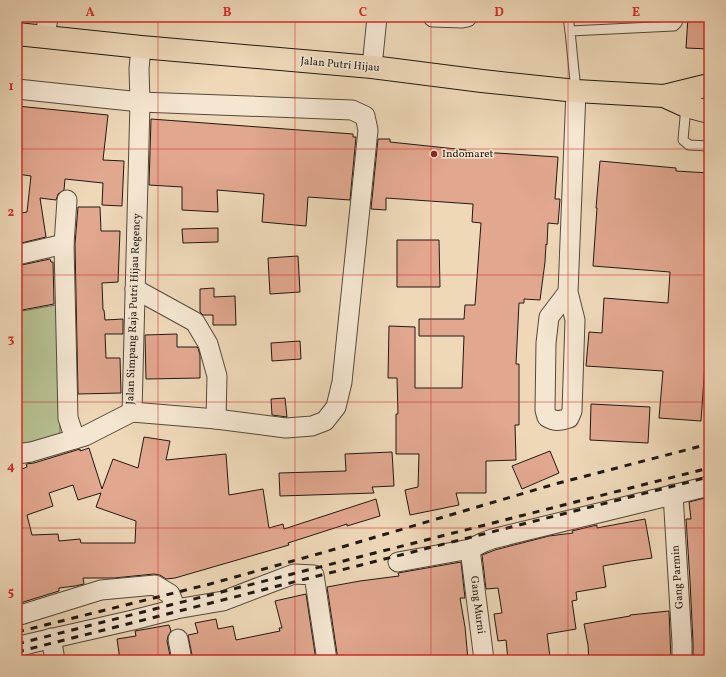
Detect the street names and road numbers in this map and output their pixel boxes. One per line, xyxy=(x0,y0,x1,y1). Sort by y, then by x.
street label: Jalan Putri Hijau xyxy=(300,54,380,76)
street label: Jalan Simpang Raja Putri Hijau Regency xyxy=(123,213,145,405)
street label: Gang Parmin xyxy=(668,544,688,609)
street label: Gang Murni xyxy=(466,575,488,635)

